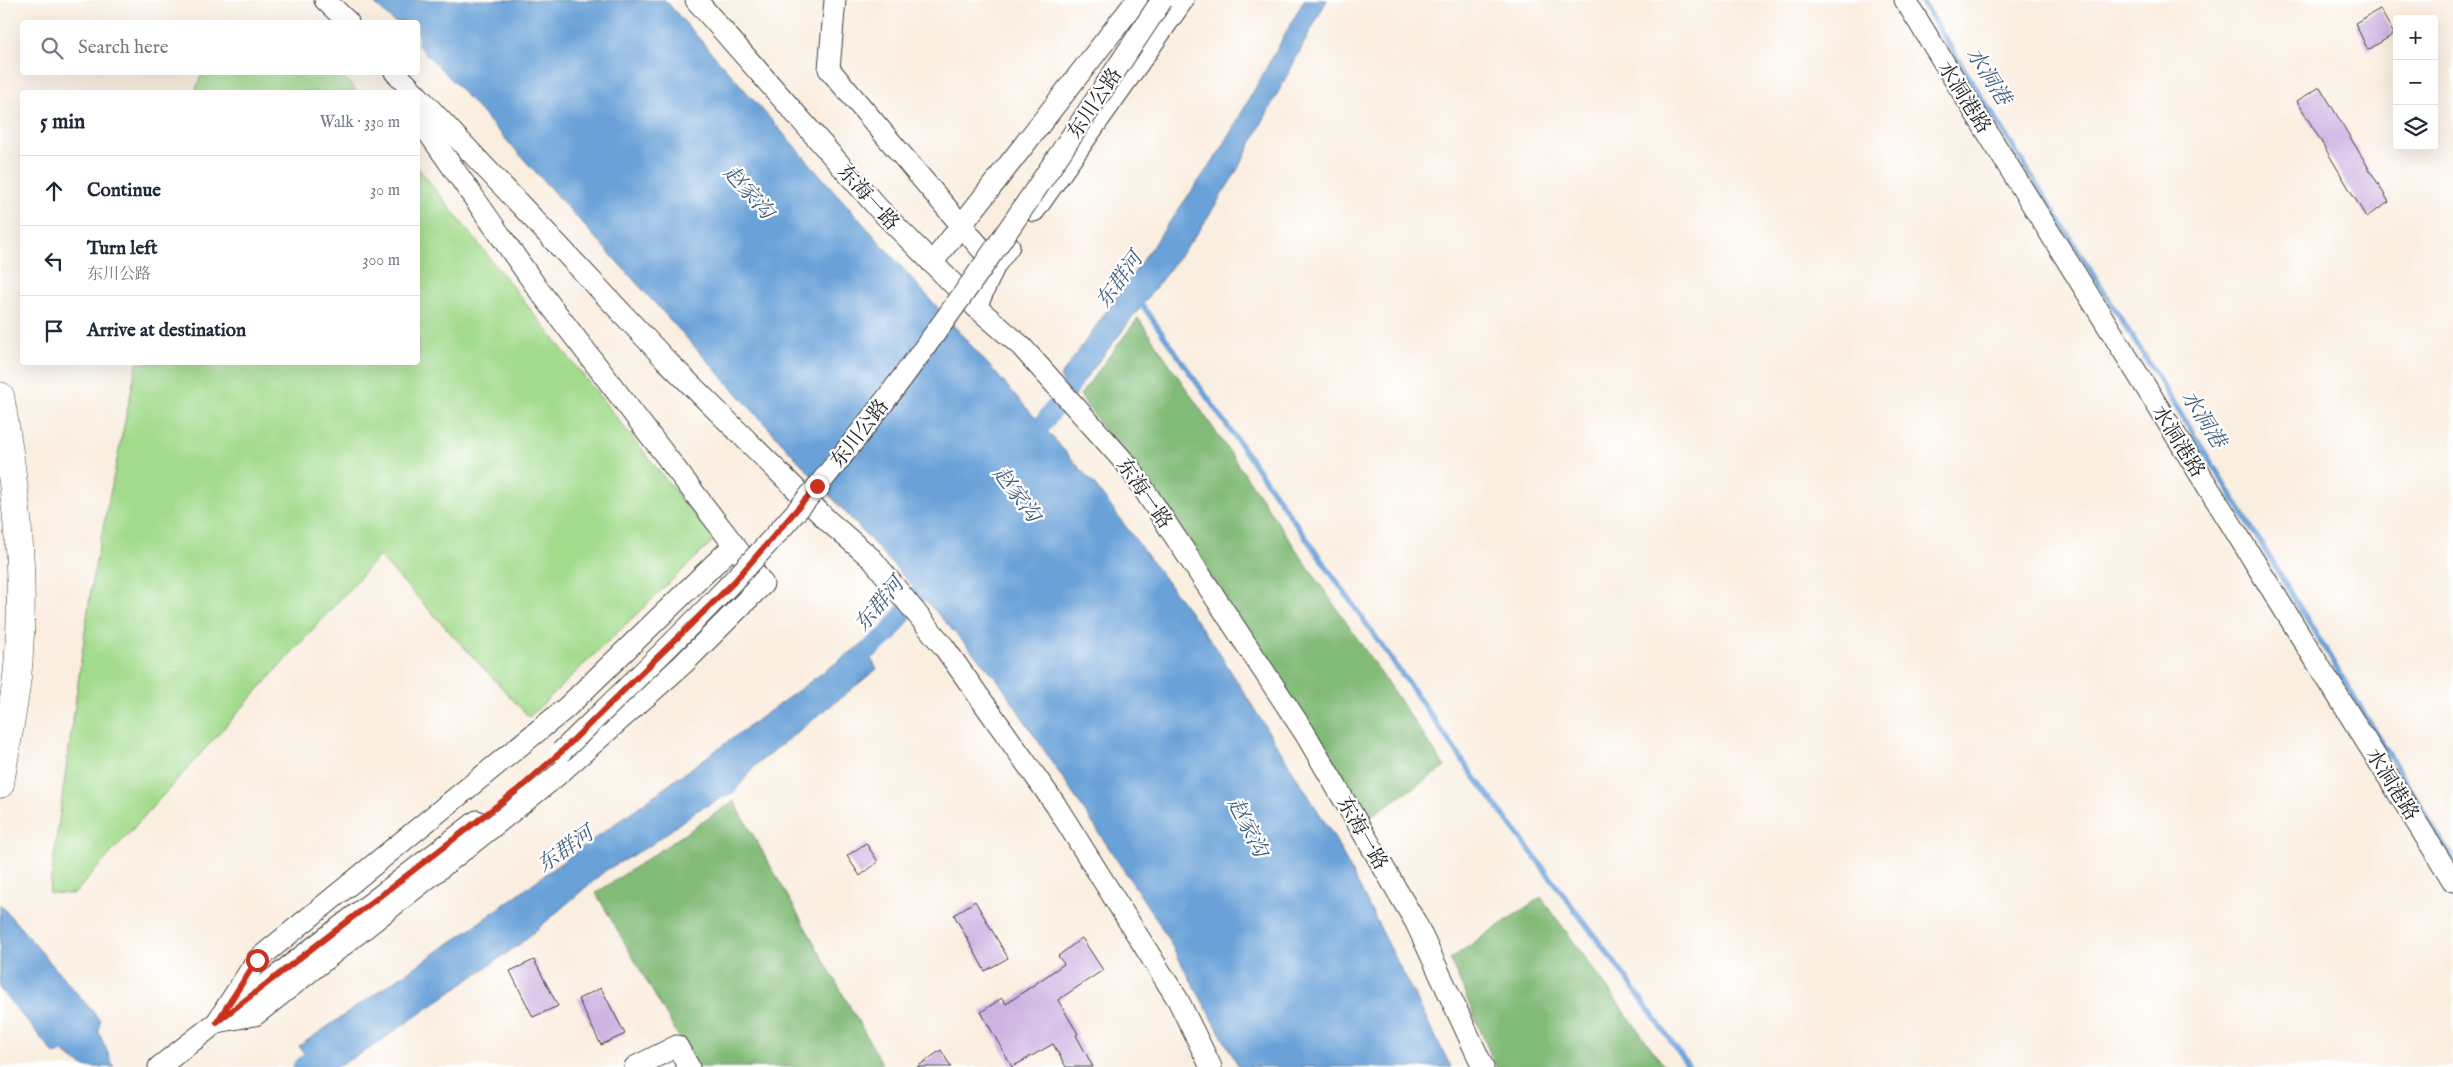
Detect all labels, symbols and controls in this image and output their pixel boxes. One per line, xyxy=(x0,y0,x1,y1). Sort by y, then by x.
map controls xyxy=(2393,15,2438,150)
button: + xyxy=(2393,15,2438,60)
search box xyxy=(20,20,420,75)
icon: search xyxy=(38,34,66,62)
text: Search here xyxy=(78,36,169,60)
water label: 水洞港 xyxy=(1960,43,2017,113)
street label: 水洞港路 xyxy=(1932,57,1996,138)
button: − xyxy=(2393,60,2438,105)
street label: 东川公路 xyxy=(1063,64,1128,144)
button: layers xyxy=(2393,105,2438,150)
text: 5 min xyxy=(40,109,85,136)
text: Walk · 330 m xyxy=(320,113,400,133)
street label: 东海一路 xyxy=(832,160,904,236)
water label: 赵家沟 xyxy=(717,161,781,228)
icon: ahead xyxy=(40,177,68,205)
text: Continue xyxy=(87,179,161,203)
text: 30 m xyxy=(370,181,400,201)
text: Turn left xyxy=(87,237,158,261)
water label: 东群河 xyxy=(1091,244,1152,314)
icon: left xyxy=(40,247,68,275)
text: 300 m xyxy=(362,251,400,271)
text: 东川公路 xyxy=(87,265,151,285)
icon: arrive xyxy=(40,317,68,345)
text: Arrive at destination xyxy=(87,319,246,343)
water label: 水洞港 xyxy=(2175,386,2232,456)
street label: 东川公路 xyxy=(826,395,895,473)
street label: 水洞港路 xyxy=(2146,401,2210,482)
street label: 东海一路 xyxy=(1111,454,1177,534)
water label: 赵家沟 xyxy=(986,462,1047,531)
route end xyxy=(806,475,829,498)
water label: 东群河 xyxy=(850,569,913,638)
street label: 水洞港路 xyxy=(2360,744,2424,825)
water label: 赵家沟 xyxy=(1220,793,1274,865)
street label: 东海一路 xyxy=(1331,793,1393,875)
water label: 东群河 xyxy=(532,819,603,879)
route start xyxy=(246,949,269,972)

